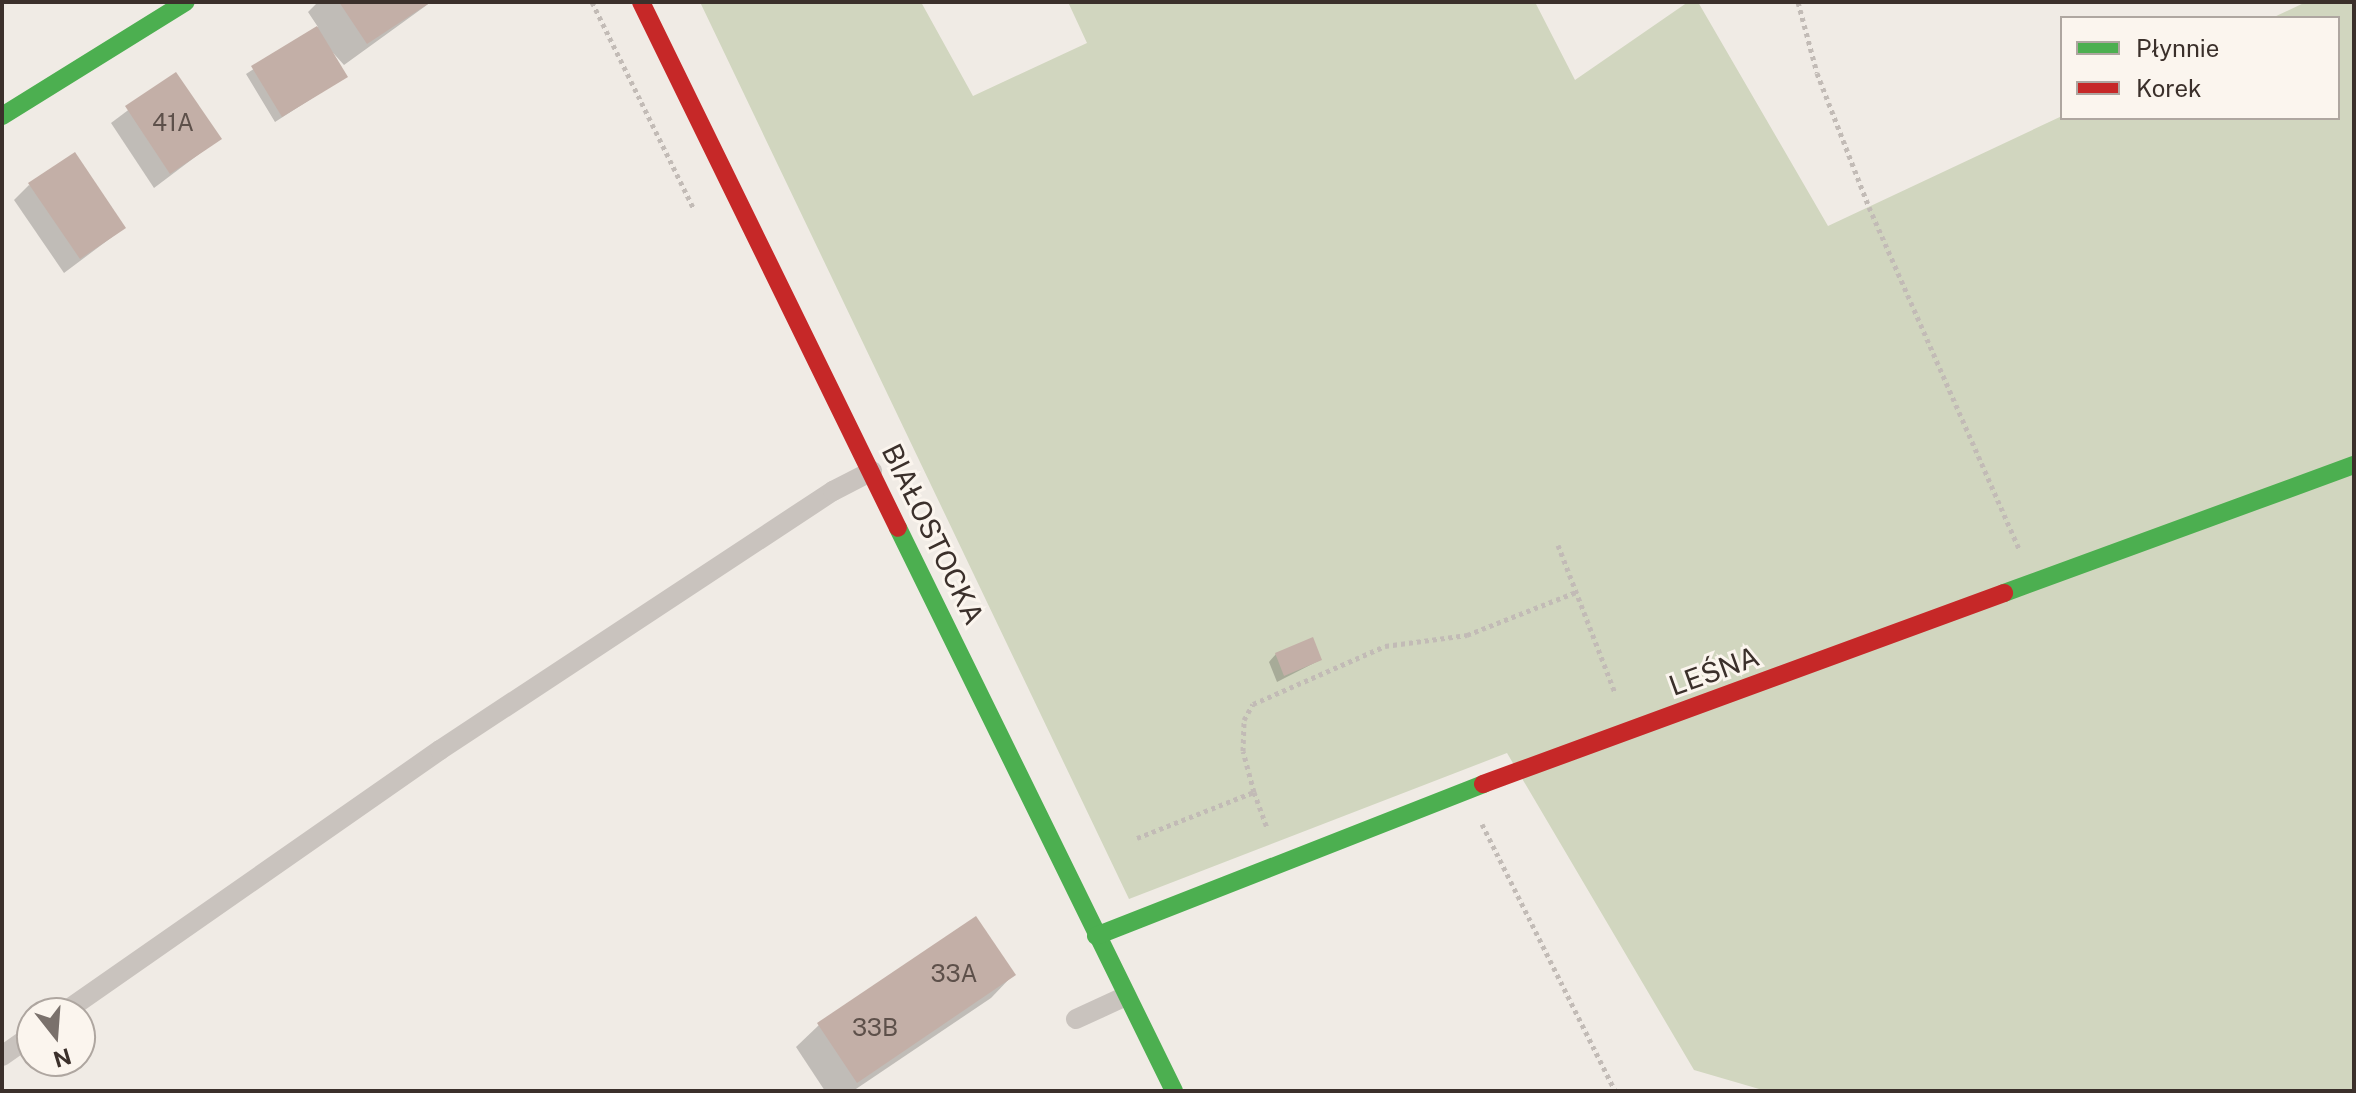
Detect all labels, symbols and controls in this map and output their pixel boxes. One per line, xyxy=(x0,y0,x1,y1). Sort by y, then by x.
legend xyxy=(2060,16,2340,120)
text: Płynnie xyxy=(2136,34,2219,62)
text: Korek xyxy=(2136,74,2202,102)
house number: 41A xyxy=(152,109,194,137)
street label: BIAŁOSTOCKA xyxy=(875,438,991,630)
street label: LEŚNA xyxy=(1664,639,1764,703)
house number: 33A xyxy=(930,960,978,988)
north arrow xyxy=(16,997,96,1077)
house number: 33B xyxy=(852,1014,898,1042)
text: N xyxy=(50,1043,74,1073)

